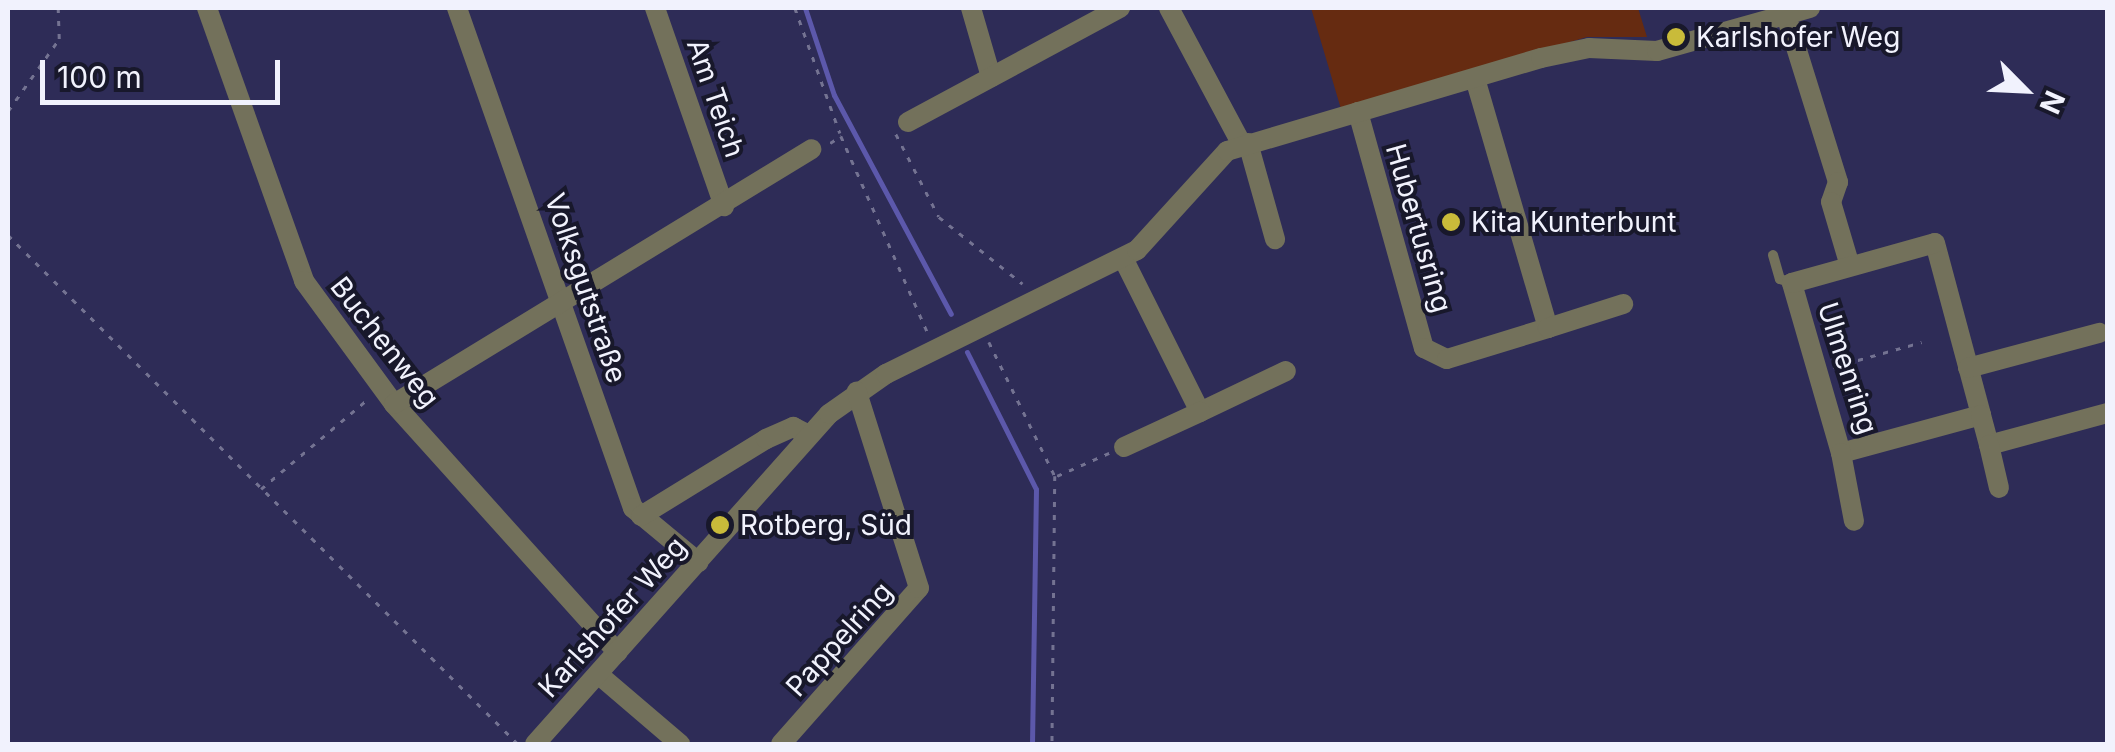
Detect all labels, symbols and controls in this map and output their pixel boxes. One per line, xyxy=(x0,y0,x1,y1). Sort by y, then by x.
place label: Karlshofer Weg xyxy=(1696,20,1900,54)
marker: Karlshofer Weg xyxy=(1665,26,1687,48)
street label: Am Teich xyxy=(680,34,752,162)
scale bar xyxy=(45,40,285,102)
north arrow xyxy=(1975,40,2075,140)
text: 100 m xyxy=(57,59,142,95)
text: N xyxy=(2033,86,2072,119)
street label: Hubertusring xyxy=(1379,140,1459,316)
street label: Volksgutstraße xyxy=(538,189,634,387)
place label: Kita Kunterbunt xyxy=(1471,205,1676,239)
marker: Kita Kunterbunt xyxy=(1440,211,1462,233)
street label: Buchenweg xyxy=(324,270,446,414)
street label: Ulmenring xyxy=(1811,298,1885,438)
place label: Rotberg, Süd xyxy=(740,508,912,542)
marker: Rotberg, Süd xyxy=(709,514,731,536)
street label: Karlshofer Weg xyxy=(531,530,693,704)
street label: Pappelring xyxy=(779,575,899,703)

